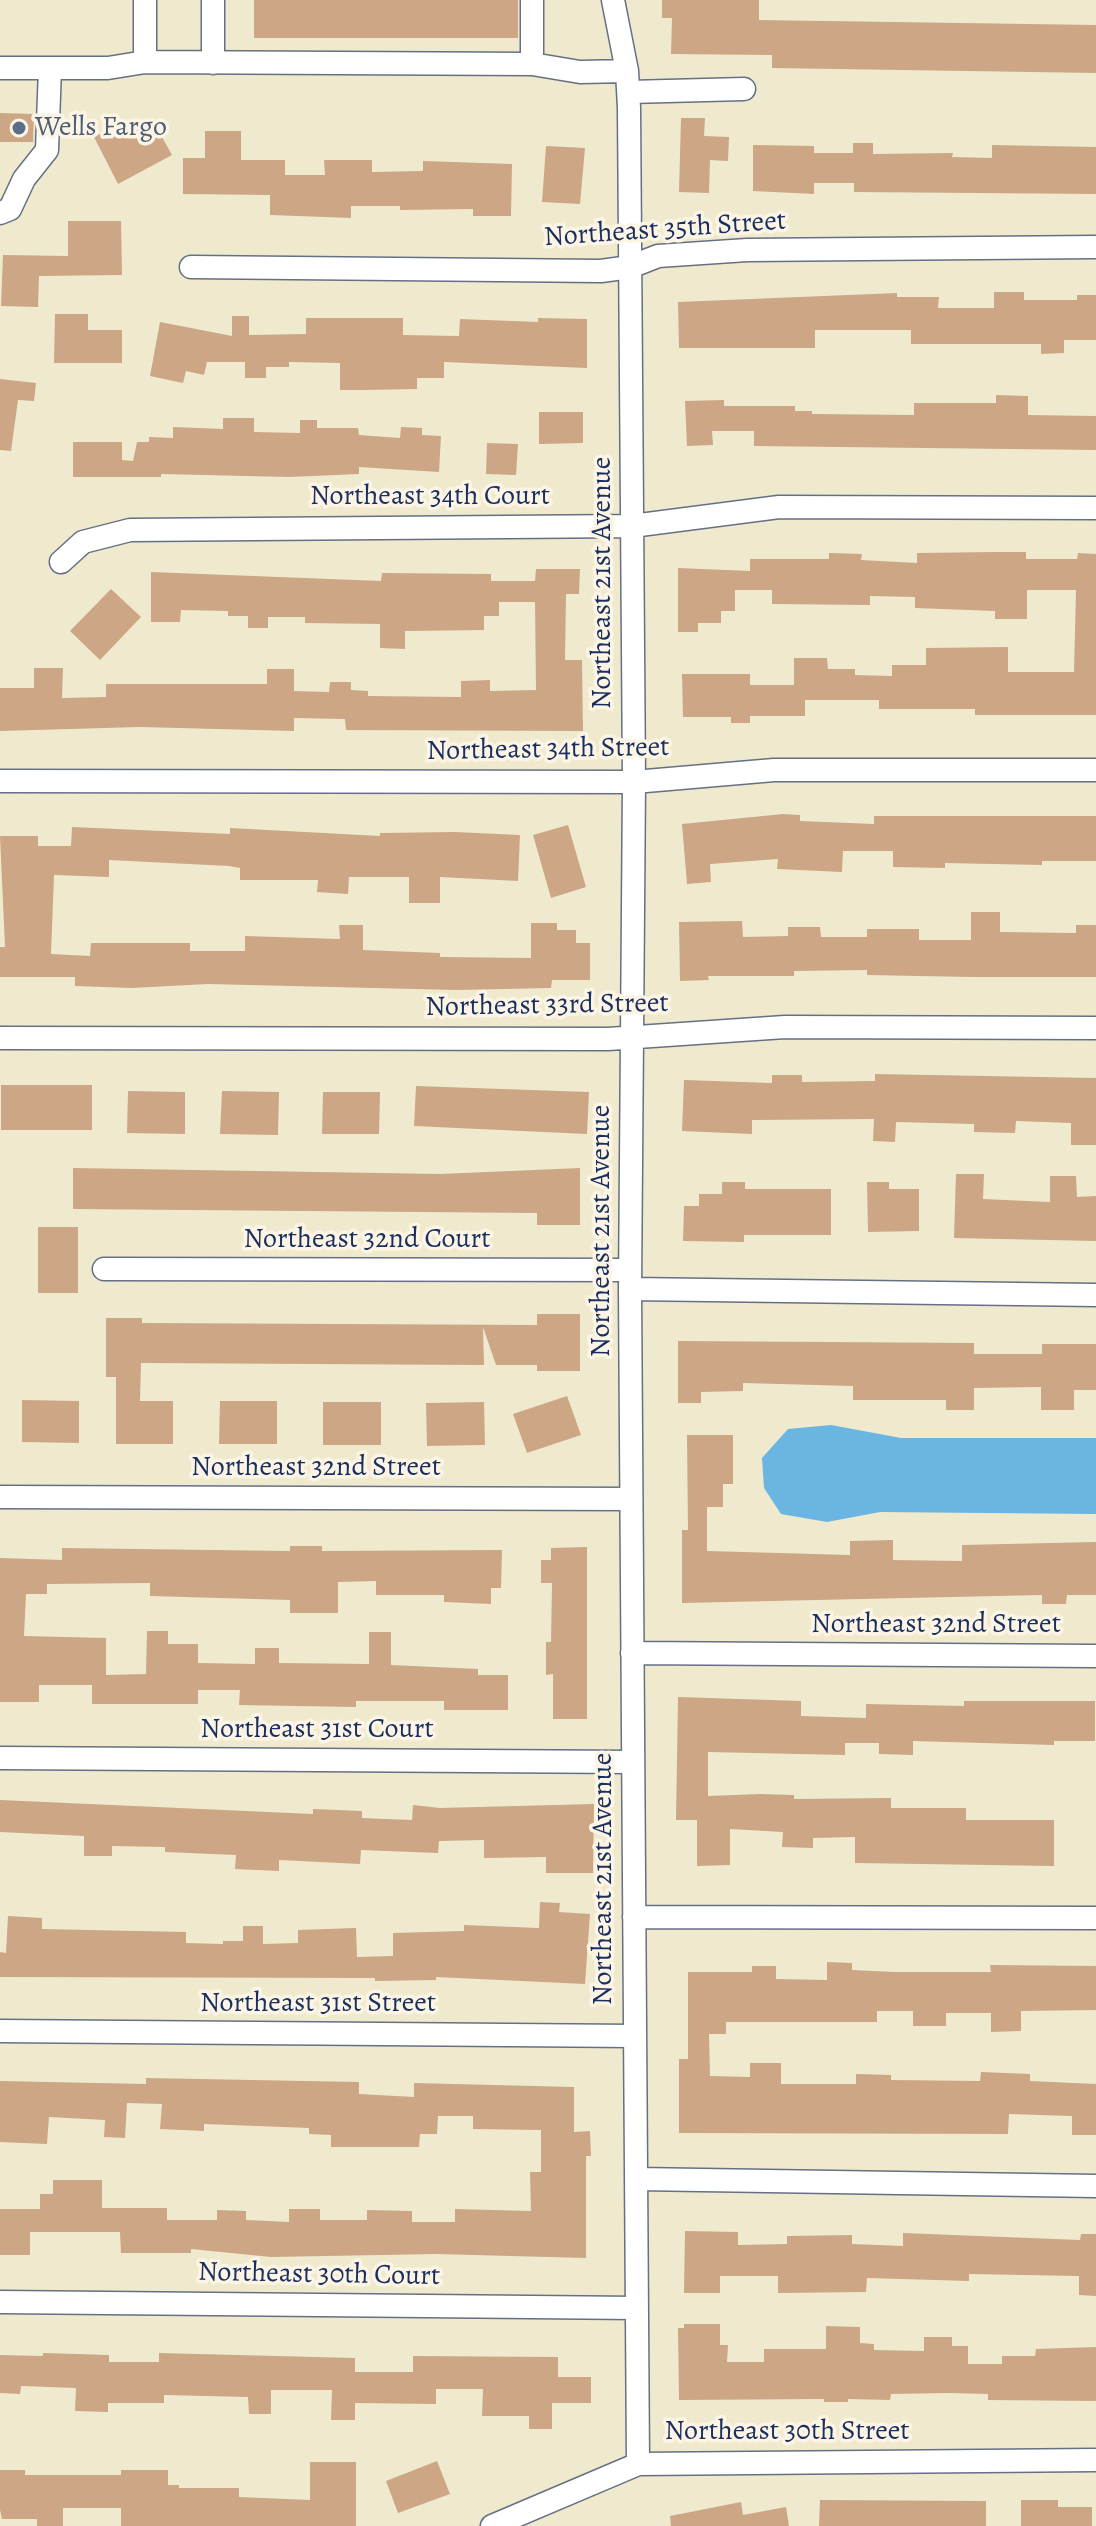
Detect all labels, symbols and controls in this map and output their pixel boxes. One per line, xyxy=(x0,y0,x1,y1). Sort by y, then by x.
place label: Wells Fargo xyxy=(35,111,167,145)
marker: Wells Fargo xyxy=(10,119,28,137)
street label: Northeast 35th Street xyxy=(543,205,787,255)
street label: Northeast 21st Avenue xyxy=(586,457,620,709)
street label: Northeast 34th Court xyxy=(310,480,550,514)
street label: Northeast 34th Street xyxy=(426,731,670,769)
street label: Northeast 33rd Street xyxy=(425,987,669,1025)
street label: Northeast 21st Avenue xyxy=(585,1105,619,1357)
street label: Northeast 32nd Court xyxy=(244,1223,490,1257)
street label: Northeast 32nd Street xyxy=(191,1451,441,1485)
street label: Northeast 32nd Street xyxy=(811,1608,1061,1642)
street label: Northeast 31st Court xyxy=(200,1713,434,1747)
street label: Northeast 21st Avenue xyxy=(587,1753,621,2005)
street label: Northeast 31st Street xyxy=(200,1987,436,2021)
street label: Northeast 30th Court xyxy=(198,2256,440,2294)
street label: Northeast 30th Street xyxy=(664,2415,910,2449)

